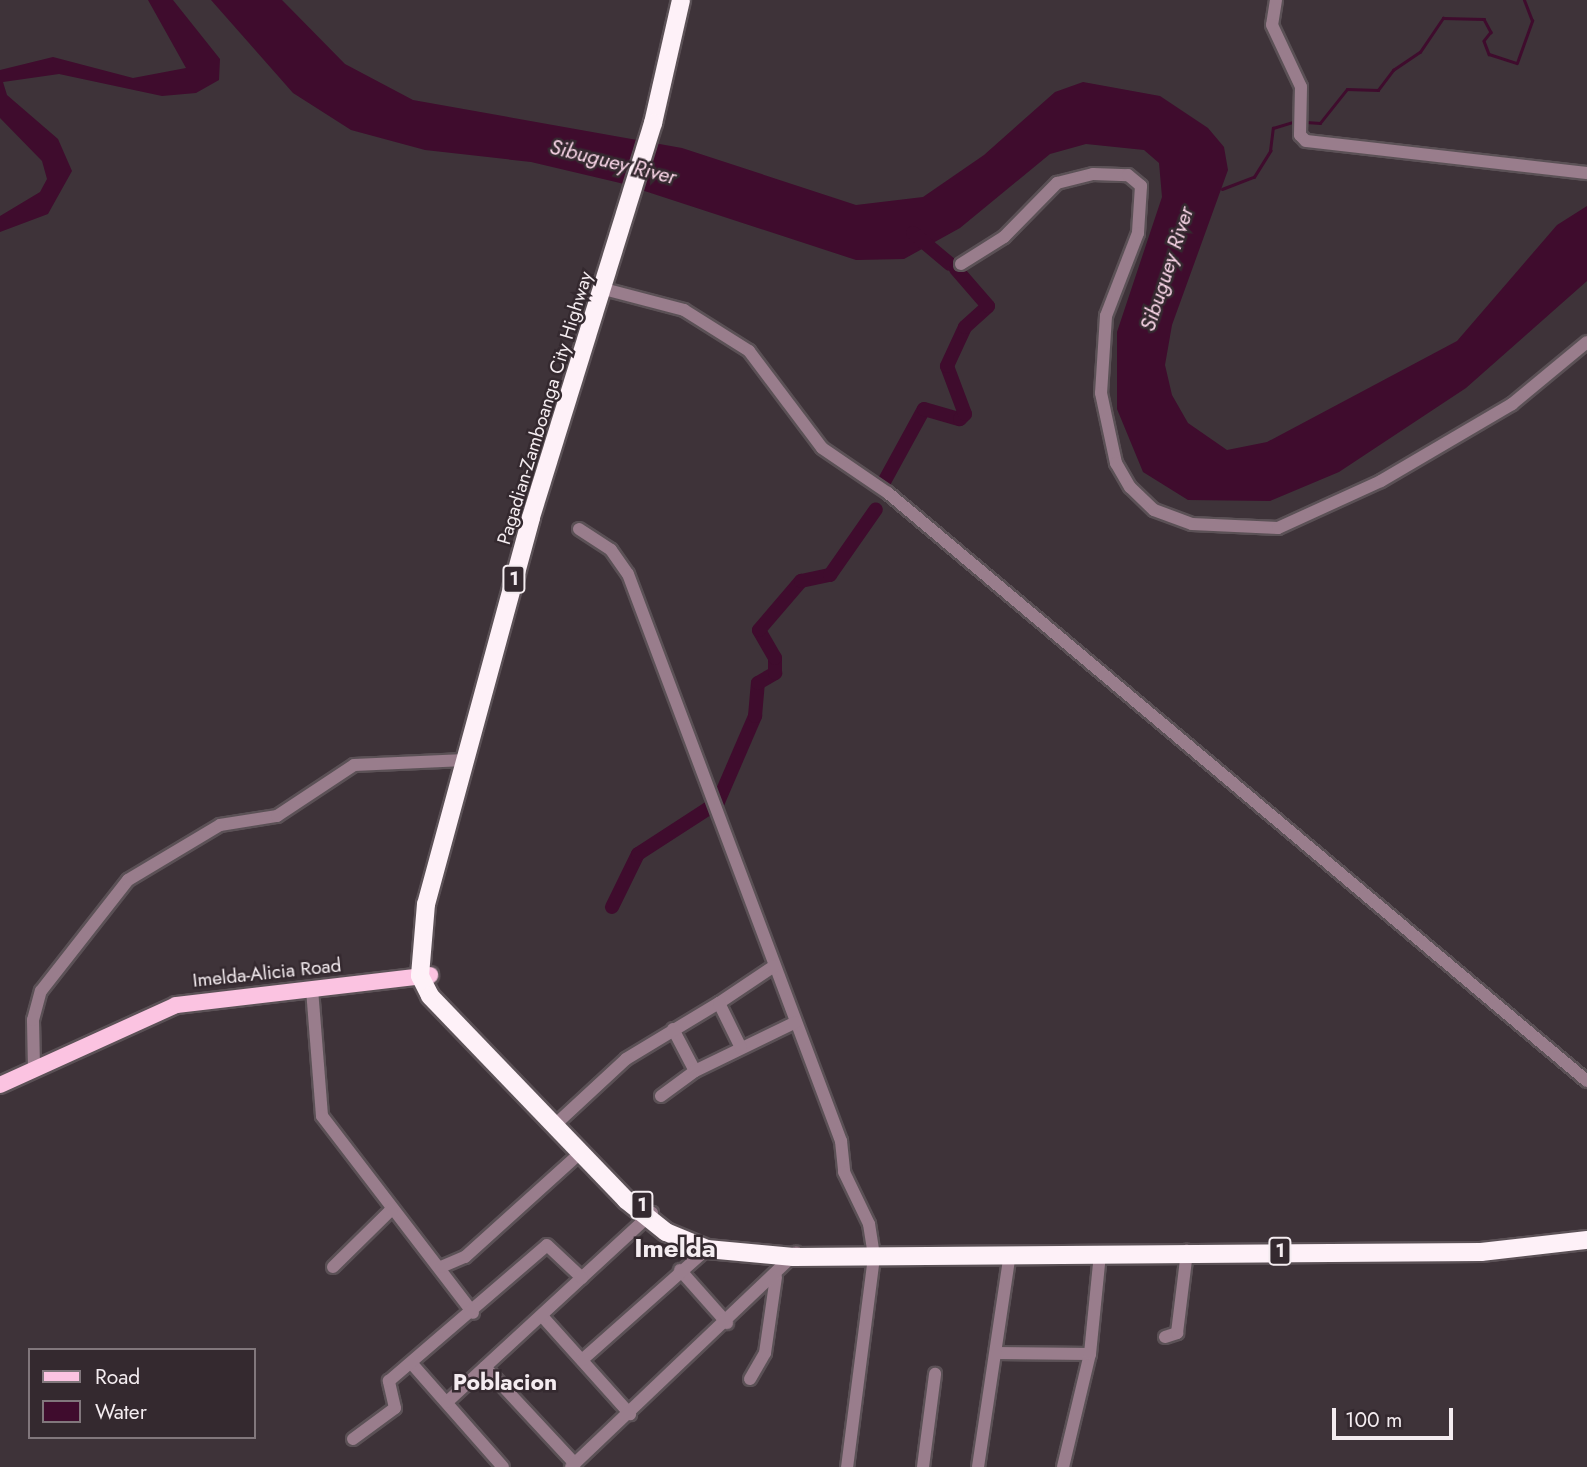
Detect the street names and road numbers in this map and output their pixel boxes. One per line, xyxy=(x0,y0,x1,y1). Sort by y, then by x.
street label: Pagadian-Zamboanga City Highway xyxy=(493,269,597,547)
road number: 1 xyxy=(502,564,526,594)
street label: Imelda-Alicia Road xyxy=(192,954,342,992)
road number: 1 xyxy=(630,1190,654,1220)
road number: 1 xyxy=(1268,1236,1292,1266)

